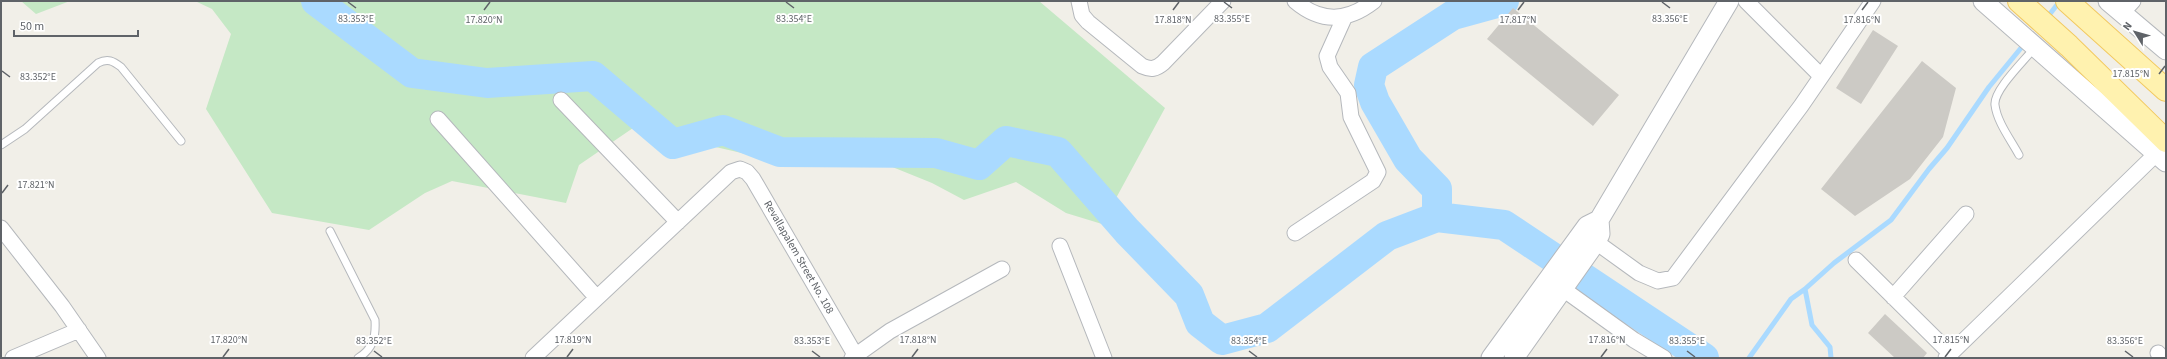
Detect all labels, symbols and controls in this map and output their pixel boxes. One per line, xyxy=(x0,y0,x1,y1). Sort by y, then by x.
scale bar xyxy=(14,12,138,38)
text: 83.353°E xyxy=(338,12,374,26)
text: 83.354°E xyxy=(776,12,812,26)
text: 83.355°E xyxy=(1214,12,1250,26)
text: 83.356°E xyxy=(1652,12,1688,26)
north arrow xyxy=(2115,12,2155,52)
text: 17.820°N xyxy=(465,13,503,27)
text: 17.818°N xyxy=(1154,13,1192,27)
text: 17.817°N xyxy=(1499,13,1537,27)
text: 17.816°N xyxy=(1843,13,1881,27)
text: 50 m xyxy=(20,18,44,35)
text: N xyxy=(2119,19,2136,34)
text: 17.815°N xyxy=(2112,67,2150,81)
text: 83.352°E xyxy=(20,70,56,84)
text: 17.821°N xyxy=(17,178,55,192)
street label: Revallapalem Street No. 108 xyxy=(760,198,838,317)
text: 17.820°N xyxy=(210,333,248,347)
text: 17.819°N xyxy=(554,333,592,347)
text: 17.818°N xyxy=(899,333,937,347)
text: 17.816°N xyxy=(1588,333,1626,347)
text: 17.815°N xyxy=(1932,333,1970,347)
text: 83.352°E xyxy=(356,334,392,348)
text: 83.353°E xyxy=(794,334,830,348)
text: 83.354°E xyxy=(1231,334,1267,348)
text: 83.355°E xyxy=(1669,334,1705,348)
text: 83.356°E xyxy=(2107,334,2143,348)

